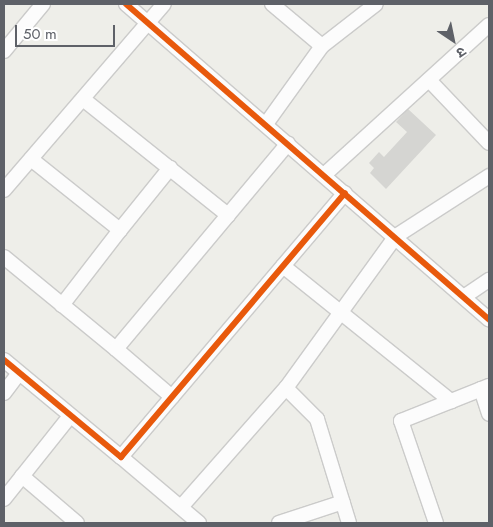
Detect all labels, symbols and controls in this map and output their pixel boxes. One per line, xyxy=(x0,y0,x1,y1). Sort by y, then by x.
scale bar xyxy=(18,15,118,47)
north arrow xyxy=(428,15,478,65)
text: 50 m xyxy=(23,23,57,45)
text: उ xyxy=(452,42,470,63)

